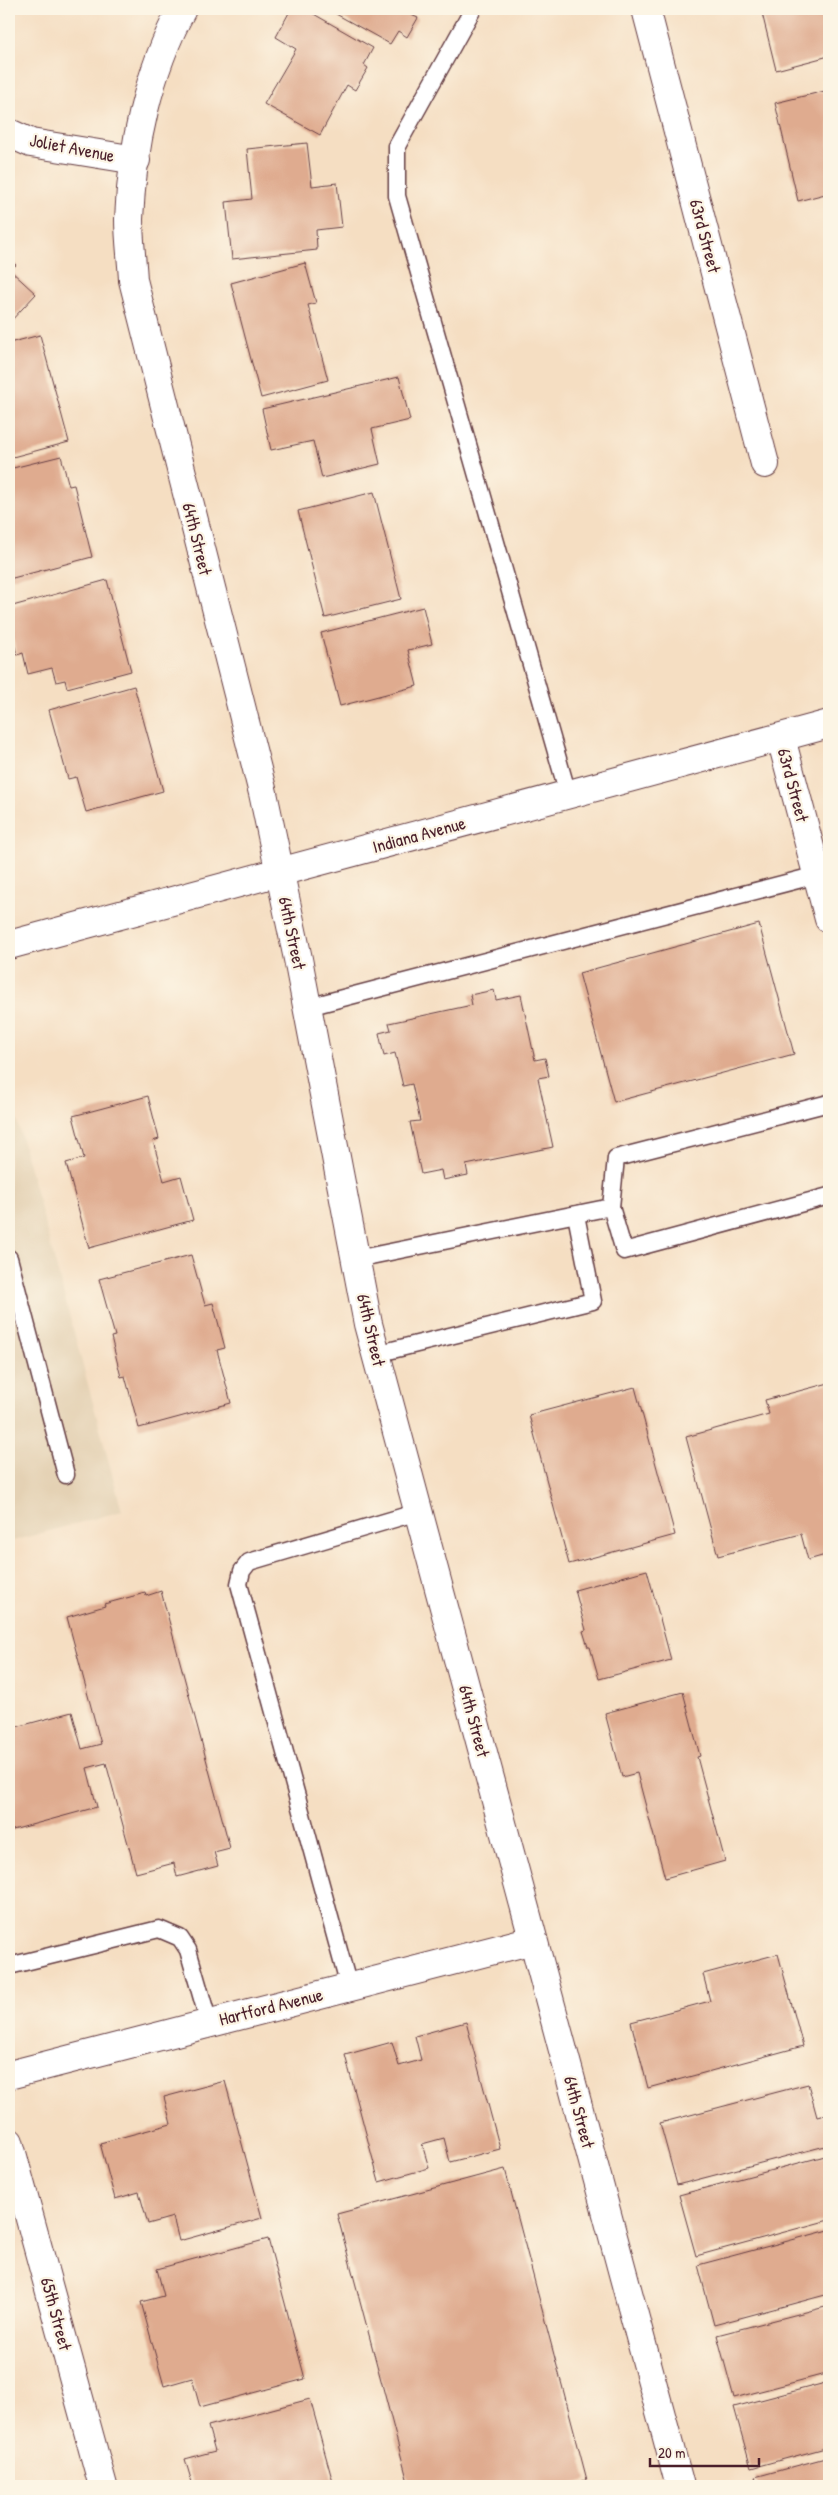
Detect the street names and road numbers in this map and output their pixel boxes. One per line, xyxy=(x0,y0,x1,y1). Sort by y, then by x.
street label: Joliet Avenue xyxy=(28,127,117,168)
street label: 63rd Street xyxy=(684,196,728,276)
street label: 64th Street xyxy=(176,500,219,578)
street label: 63rd Street xyxy=(772,745,816,825)
street label: Indiana Avenue xyxy=(370,810,468,859)
street label: 64th Street xyxy=(273,894,313,972)
street label: 64th Street xyxy=(351,1291,392,1369)
street label: 64th Street xyxy=(453,1682,496,1760)
street label: Hartford Avenue xyxy=(216,1982,325,2031)
street label: 64th Street xyxy=(558,2073,601,2151)
street label: 65th Street xyxy=(35,2275,78,2354)

